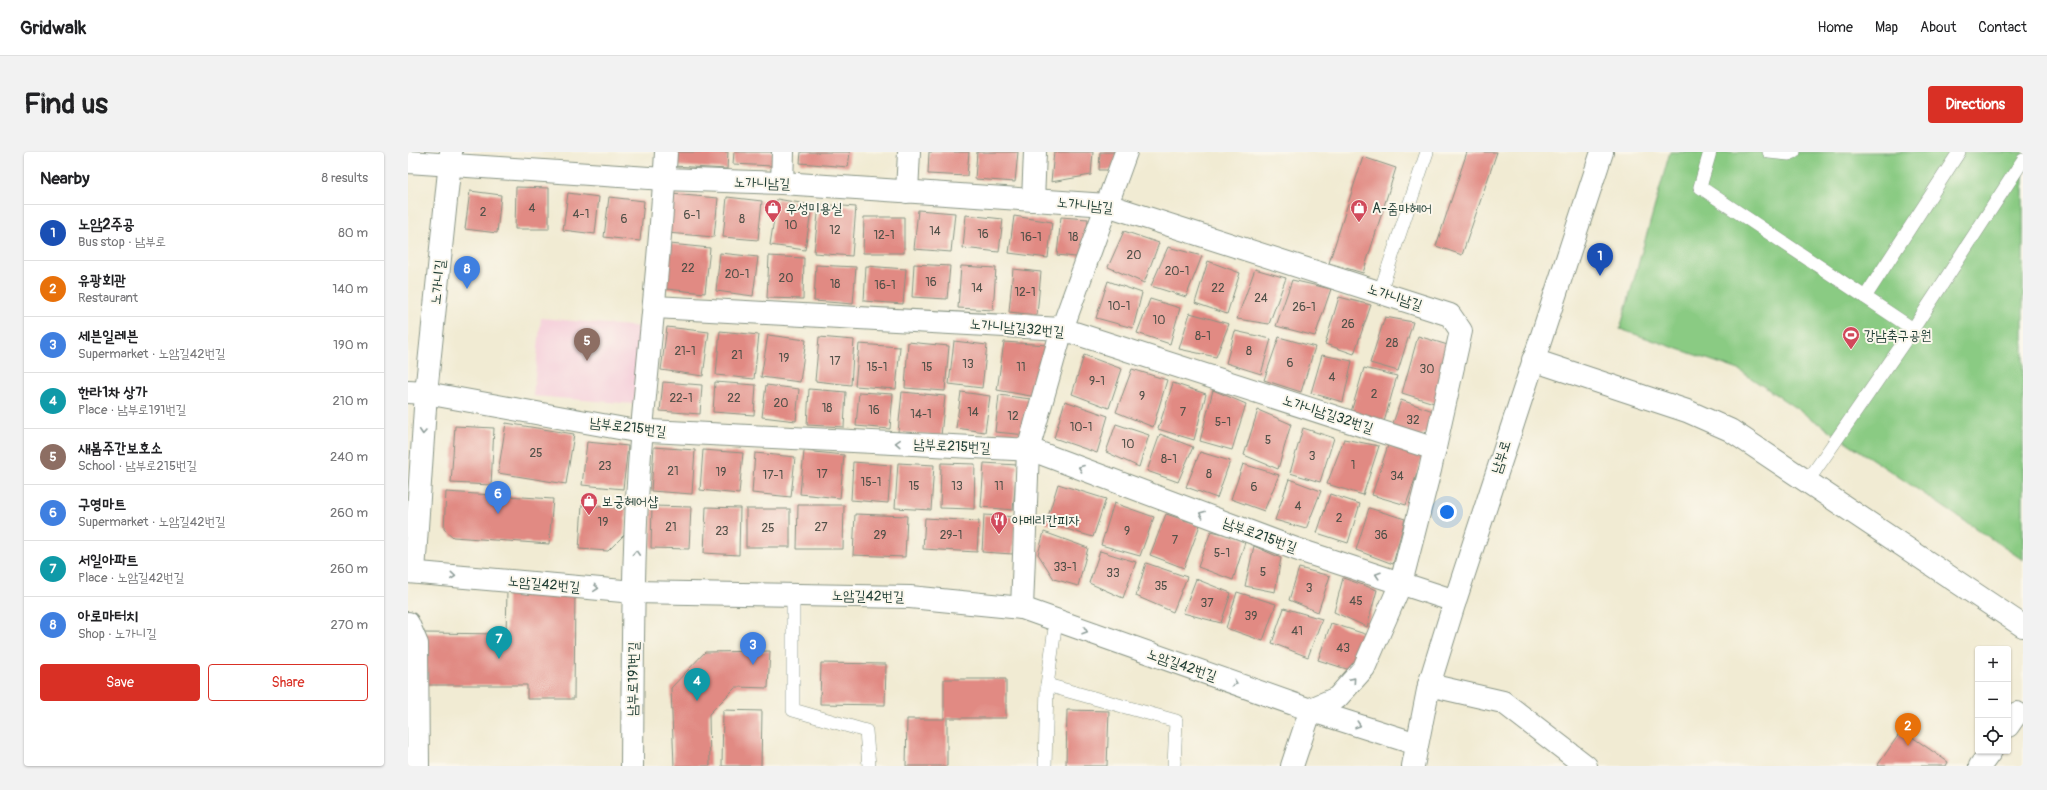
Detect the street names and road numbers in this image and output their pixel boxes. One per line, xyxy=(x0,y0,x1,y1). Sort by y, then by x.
street label: 노가니남길 xyxy=(734,174,791,193)
street label: 노가니남길 xyxy=(1056,194,1115,216)
street label: 노가니길 xyxy=(427,258,449,305)
street label: 노가니남길 xyxy=(1366,280,1425,314)
street label: 노가니남길32번길 xyxy=(969,315,1066,341)
street label: 노가니남길32번길 xyxy=(1280,391,1376,437)
street label: 남부로215번길 xyxy=(589,414,668,440)
street label: 남부로215번길 xyxy=(913,435,992,457)
street label: 남부로 xyxy=(1488,438,1514,476)
street label: 남부로215번길 xyxy=(1221,514,1300,556)
street label: 노암길42번길 xyxy=(507,572,581,596)
street label: 노암길42번길 xyxy=(832,587,905,605)
street label: 남부로191번길 xyxy=(624,641,642,716)
street label: 노암길42번길 xyxy=(1145,645,1220,685)

